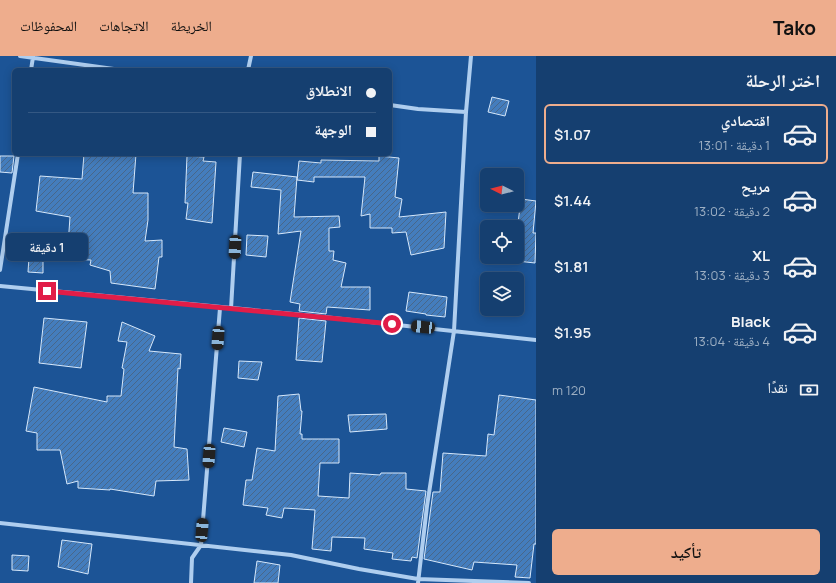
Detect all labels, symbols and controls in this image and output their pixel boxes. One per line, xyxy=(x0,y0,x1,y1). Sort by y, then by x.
text: Tako xyxy=(773,15,816,41)
text: المحفوظات xyxy=(20,16,77,35)
text: الاتجاهات xyxy=(99,16,149,35)
text: الخريطة xyxy=(171,16,212,35)
text: اختر الرحلة xyxy=(745,68,820,92)
text: الانطلاق xyxy=(306,80,352,101)
text: اقتصادي xyxy=(721,110,770,131)
icon: car xyxy=(782,116,818,152)
text: الوجهة xyxy=(314,119,352,140)
text: $1.07 xyxy=(554,124,591,145)
text: 1 دقيقة · 13:01 xyxy=(699,136,770,154)
north arrow xyxy=(480,168,524,212)
map controls xyxy=(480,168,524,316)
text: مريح xyxy=(741,176,770,197)
icon: car xyxy=(782,182,818,218)
text: $1.44 xyxy=(554,190,591,211)
text: 2 دقيقة · 13:02 xyxy=(694,202,770,220)
button: locate xyxy=(480,220,524,264)
callout: 1 دقيقة xyxy=(6,233,88,261)
car xyxy=(228,235,242,259)
text: 1 دقيقة xyxy=(29,238,65,256)
text: XL xyxy=(752,245,770,266)
icon: car xyxy=(782,248,818,284)
text: $1.81 xyxy=(554,256,589,277)
text: 3 دقيقة · 13:03 xyxy=(694,266,770,284)
button: layers xyxy=(480,272,524,316)
route end xyxy=(38,282,56,300)
text: Black xyxy=(731,311,770,332)
icon: car xyxy=(782,314,818,350)
route start xyxy=(383,315,401,333)
car xyxy=(410,320,436,334)
text: $1.95 xyxy=(554,322,591,343)
car xyxy=(211,326,225,350)
text: 4 دقيقة · 13:04 xyxy=(693,332,770,350)
text: نقدًا xyxy=(767,377,788,398)
icon: cash xyxy=(798,379,820,401)
text: 120 m xyxy=(552,381,586,399)
car xyxy=(202,444,216,468)
car xyxy=(195,518,209,542)
button: تأكيد xyxy=(552,529,820,575)

